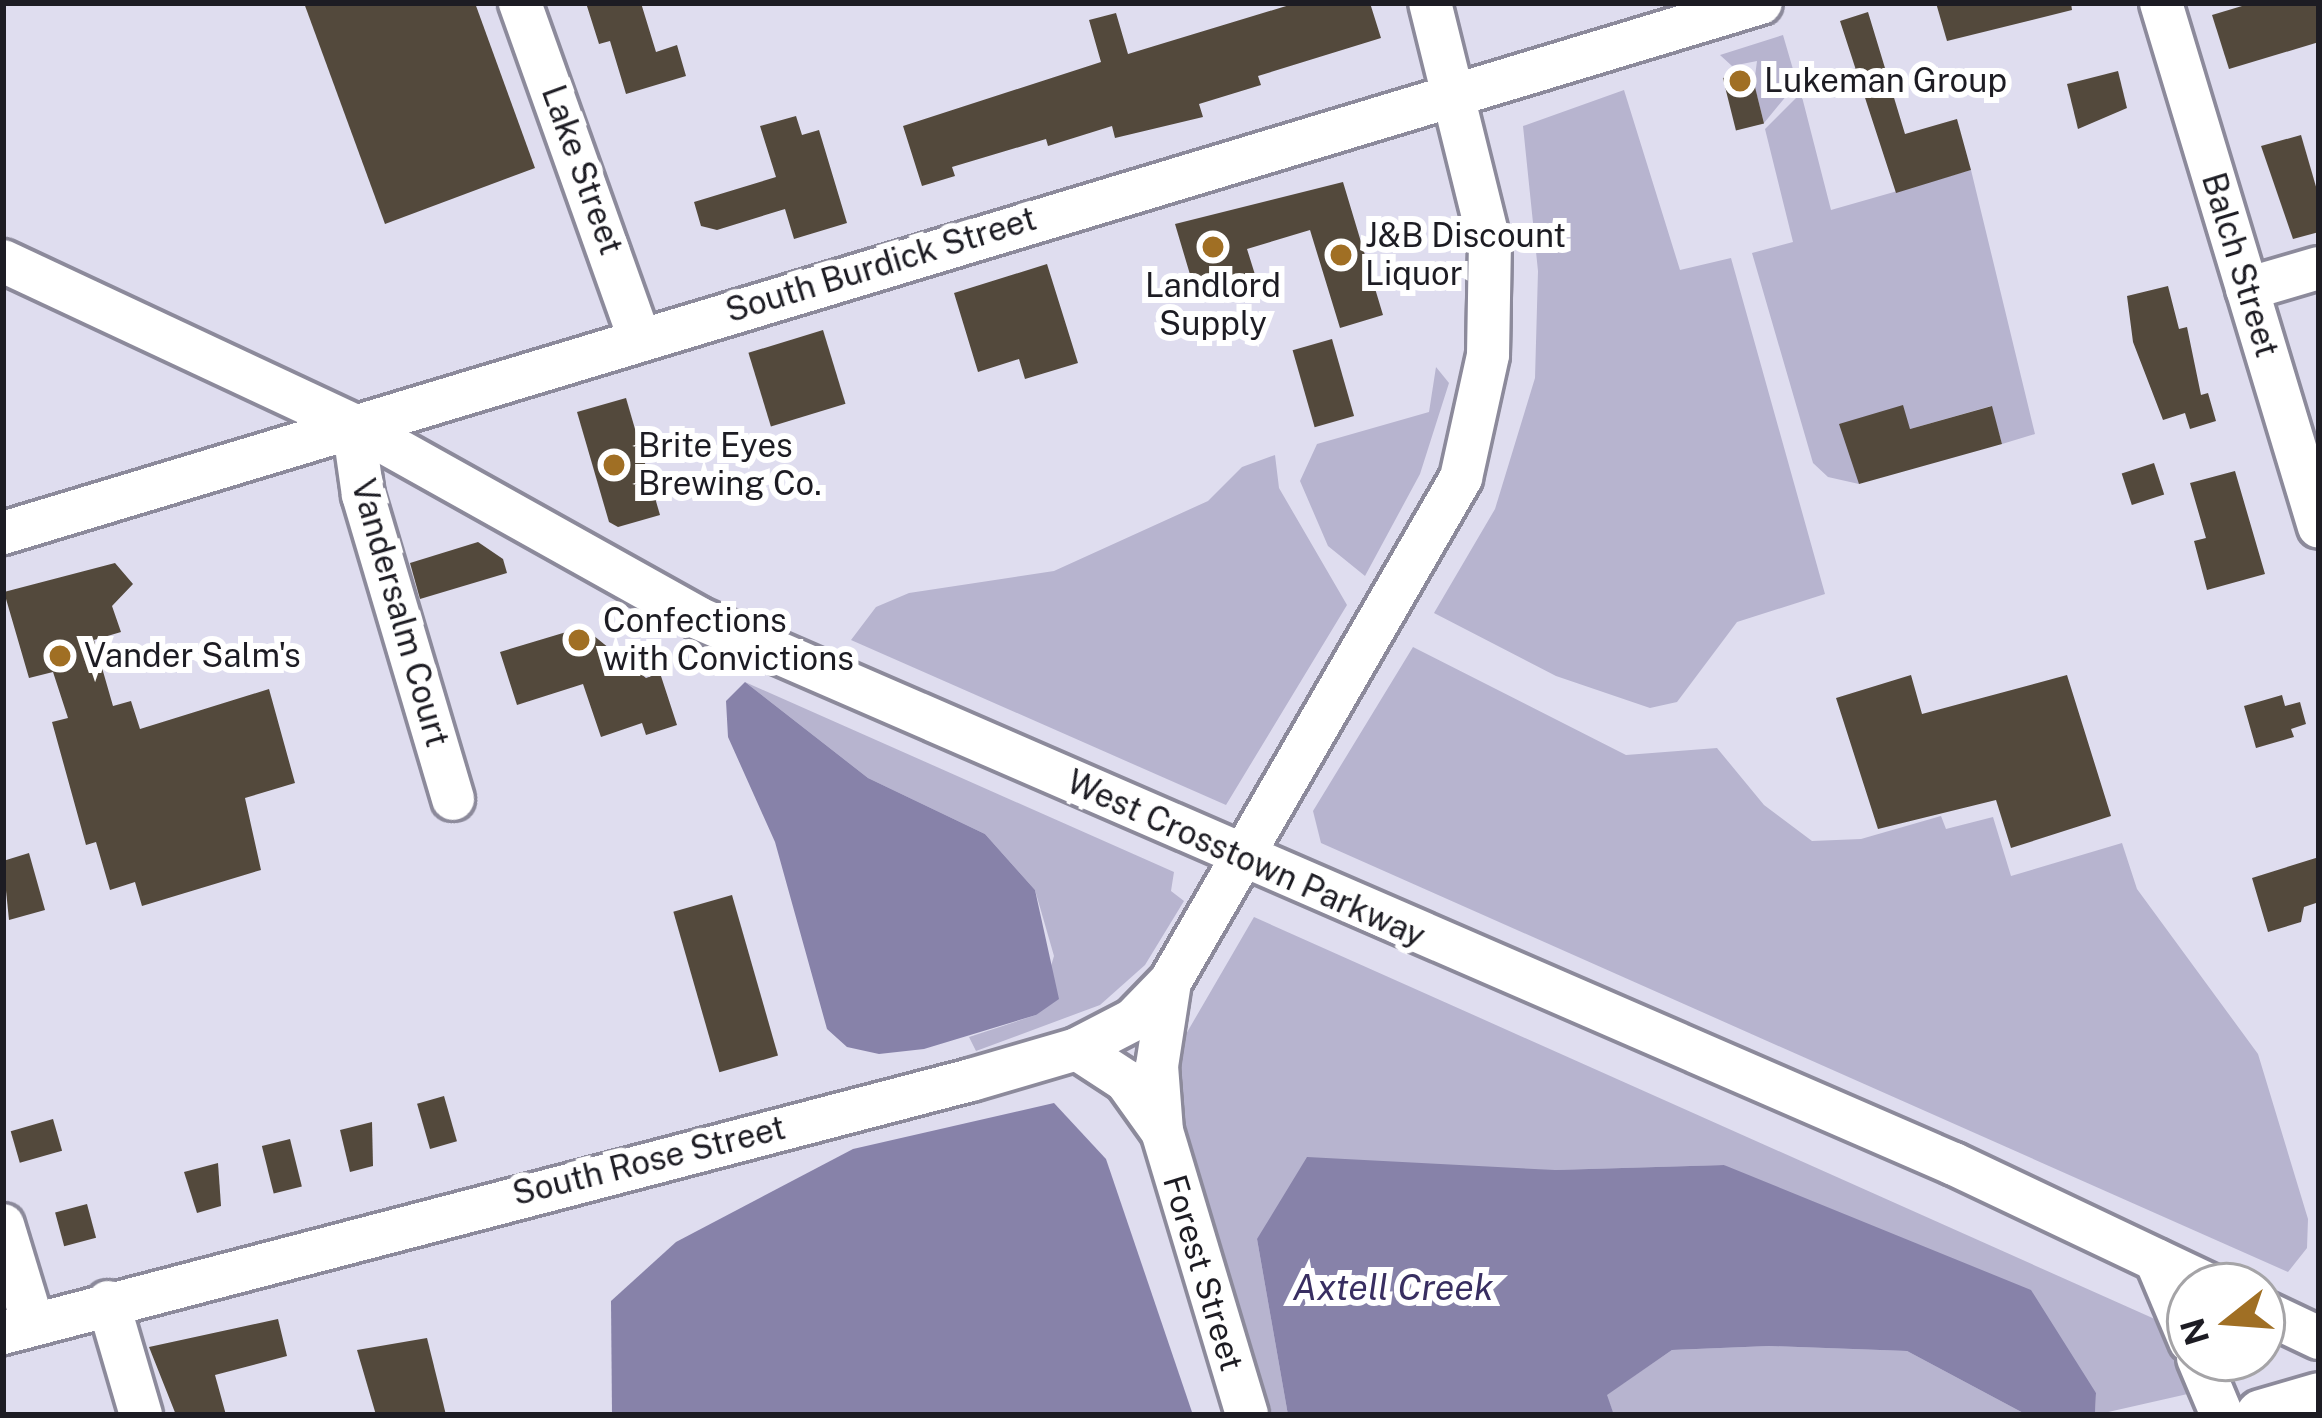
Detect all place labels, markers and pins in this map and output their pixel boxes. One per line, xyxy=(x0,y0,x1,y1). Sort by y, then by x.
place label: Lukeman Group xyxy=(1764,61,2007,101)
marker: Lukeman Group xyxy=(1727,68,1753,94)
place label: J&B Discount Liquor xyxy=(1365,216,1566,294)
marker: Landlord Supply xyxy=(1200,234,1226,260)
marker: J&B Discount Liquor xyxy=(1328,242,1354,268)
place label: Landlord Supply xyxy=(1145,266,1281,344)
place label: Brite Eyes Brewing Co. xyxy=(638,426,822,504)
marker: Brite Eyes Brewing Co. xyxy=(601,452,627,478)
place label: Confections with Convictions xyxy=(603,601,854,679)
marker: Confections with Convictions xyxy=(566,627,592,653)
place label: Vander Salm's xyxy=(84,636,301,676)
marker: Vander Salm's xyxy=(47,643,73,669)

